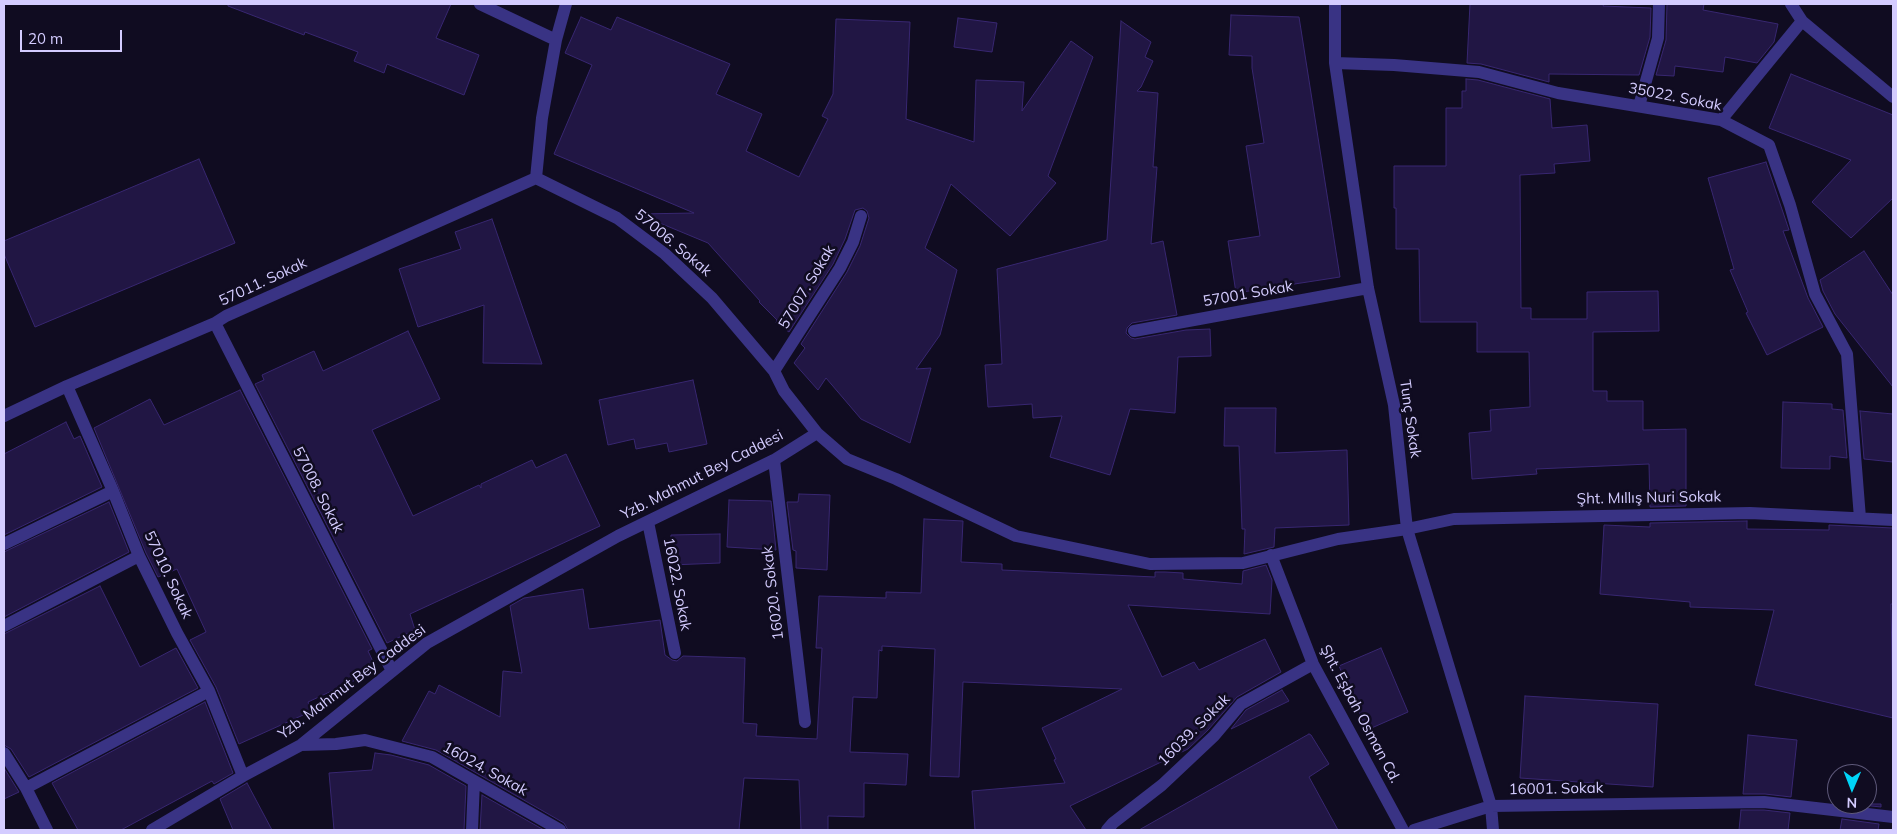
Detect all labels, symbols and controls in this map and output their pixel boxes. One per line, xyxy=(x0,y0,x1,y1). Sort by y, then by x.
scale bar xyxy=(22,20,125,52)
text: 20 m xyxy=(28,29,63,48)
street label: 35022. Sokak xyxy=(1627,79,1723,115)
street label: 57006. Sokak xyxy=(631,206,715,280)
street label: 57007. Sokak xyxy=(775,242,839,332)
street label: 57011. Sokak xyxy=(216,254,310,310)
street label: 57001 Sokak xyxy=(1202,277,1294,311)
street label: Tunç Sokak xyxy=(1396,379,1424,459)
street label: Yzb. Mahmut Bey Caddesi xyxy=(618,426,786,524)
street label: 57008. Sokak xyxy=(289,444,347,536)
street label: Şht. Mıllış Nuri Sokak xyxy=(1577,488,1721,508)
street label: 57010. Sokak xyxy=(140,528,196,622)
street label: 16022. Sokak xyxy=(659,536,695,632)
street label: 16020. Sokak xyxy=(758,545,788,641)
street label: Yzb. Mahmut Bey Caddesi xyxy=(275,621,429,743)
street label: Şht. Eşbah Osman Cd. xyxy=(1316,642,1404,786)
street label: 16039. Sokak xyxy=(1154,690,1234,770)
street label: 16024. Sokak xyxy=(439,738,531,800)
north arrow xyxy=(1827,764,1877,814)
street label: 16001. Sokak xyxy=(1509,779,1603,799)
text: N xyxy=(1846,794,1857,812)

